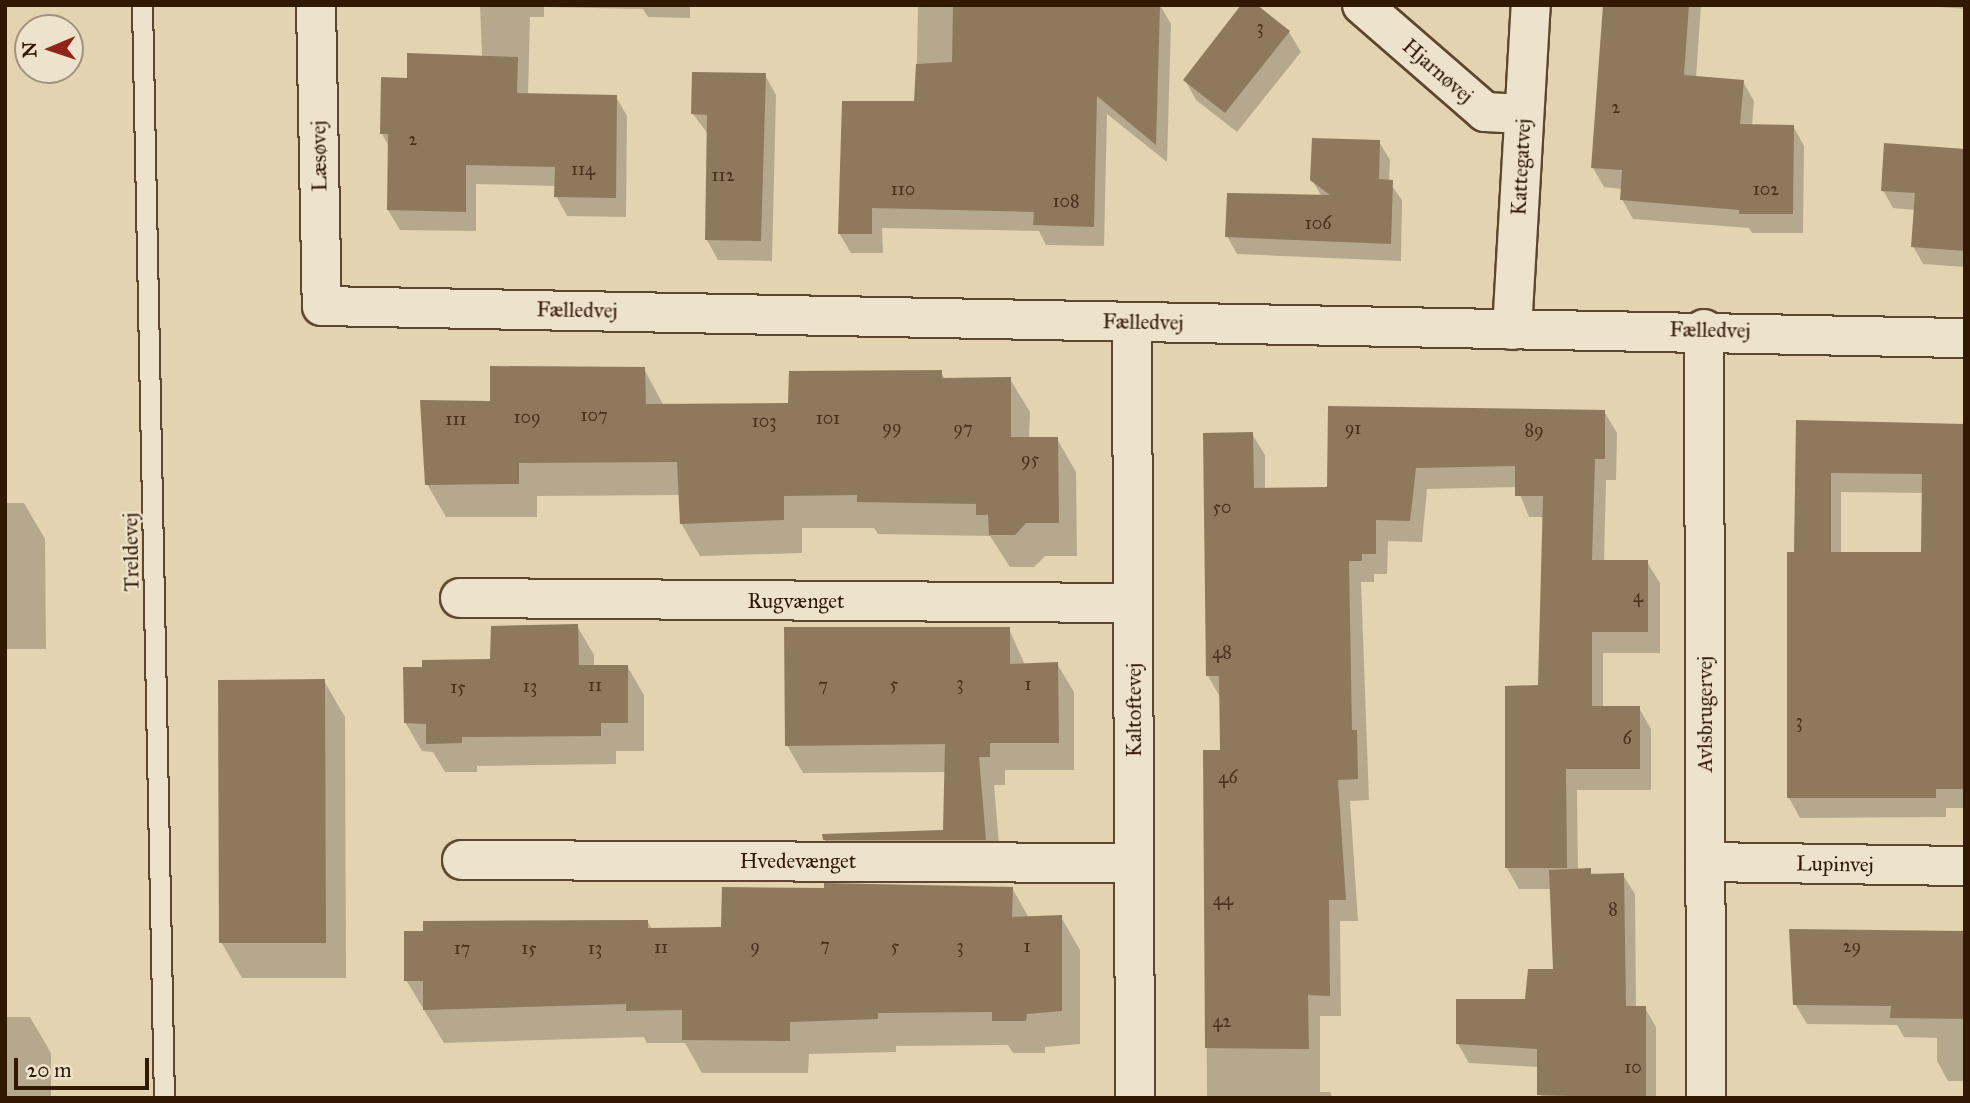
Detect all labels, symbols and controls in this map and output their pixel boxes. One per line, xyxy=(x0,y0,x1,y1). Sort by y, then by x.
north arrow xyxy=(14,14,84,84)
house number: 3 xyxy=(1256,16,1264,38)
street label: Hjarnøvej xyxy=(1397,33,1479,109)
text: N xyxy=(18,41,41,58)
house number: 2 xyxy=(1612,96,1620,118)
street label: Kattegatvej xyxy=(1506,118,1536,216)
street label: Læsøvej xyxy=(306,120,332,192)
house number: 2 xyxy=(409,128,417,150)
house number: 114 xyxy=(571,158,595,180)
house number: 112 xyxy=(711,164,735,186)
house number: 110 xyxy=(891,178,915,200)
house number: 102 xyxy=(1753,178,1779,200)
house number: 108 xyxy=(1052,190,1080,212)
house number: 106 xyxy=(1305,212,1331,234)
street label: Fælledvej xyxy=(536,297,618,323)
street label: Fælledvej xyxy=(1102,309,1184,335)
street label: Fælledvej xyxy=(1669,317,1751,343)
house number: 107 xyxy=(580,404,608,426)
house number: 109 xyxy=(513,406,541,428)
house number: 101 xyxy=(816,407,840,429)
house number: 111 xyxy=(445,408,467,430)
house number: 103 xyxy=(752,410,776,432)
house number: 99 xyxy=(882,416,902,438)
house number: 97 xyxy=(953,417,973,439)
house number: 91 xyxy=(1345,417,1361,439)
house number: 89 xyxy=(1524,419,1544,441)
house number: 95 xyxy=(1021,448,1039,470)
house number: 50 xyxy=(1213,496,1231,518)
street label: Treldevej xyxy=(118,512,144,592)
house number: 4 xyxy=(1633,585,1643,607)
street label: Rugvænget xyxy=(748,588,844,614)
house number: 48 xyxy=(1212,641,1232,663)
street label: Avlsbrugervej xyxy=(1692,656,1718,772)
street label: Kaltoftevej xyxy=(1121,663,1147,757)
house number: 3 xyxy=(956,672,964,694)
house number: 5 xyxy=(890,673,898,695)
house number: 1 xyxy=(1024,673,1032,695)
house number: 11 xyxy=(588,674,602,696)
house number: 7 xyxy=(818,674,828,696)
house number: 13 xyxy=(523,675,537,697)
house number: 15 xyxy=(450,676,466,698)
house number: 3 xyxy=(1795,710,1803,732)
house number: 6 xyxy=(1622,727,1632,749)
house number: 46 xyxy=(1218,766,1238,788)
street label: Hvedevænget xyxy=(740,848,856,874)
street label: Lupinvej xyxy=(1796,851,1874,877)
house number: 44 xyxy=(1213,888,1233,910)
house number: 8 xyxy=(1608,898,1618,920)
house number: 7 xyxy=(820,934,830,956)
house number: 9 xyxy=(750,935,760,957)
house number: 5 xyxy=(891,935,899,957)
house number: 3 xyxy=(956,935,964,957)
house number: 1 xyxy=(1023,935,1031,957)
house number: 29 xyxy=(1843,935,1861,957)
house number: 11 xyxy=(654,936,668,958)
house number: 17 xyxy=(454,937,470,959)
house number: 15 xyxy=(521,937,537,959)
house number: 13 xyxy=(588,937,602,959)
house number: 42 xyxy=(1213,1010,1231,1032)
scale bar xyxy=(18,1044,152,1088)
house number: 10 xyxy=(1624,1056,1642,1078)
text: 20 m xyxy=(27,1057,72,1083)

